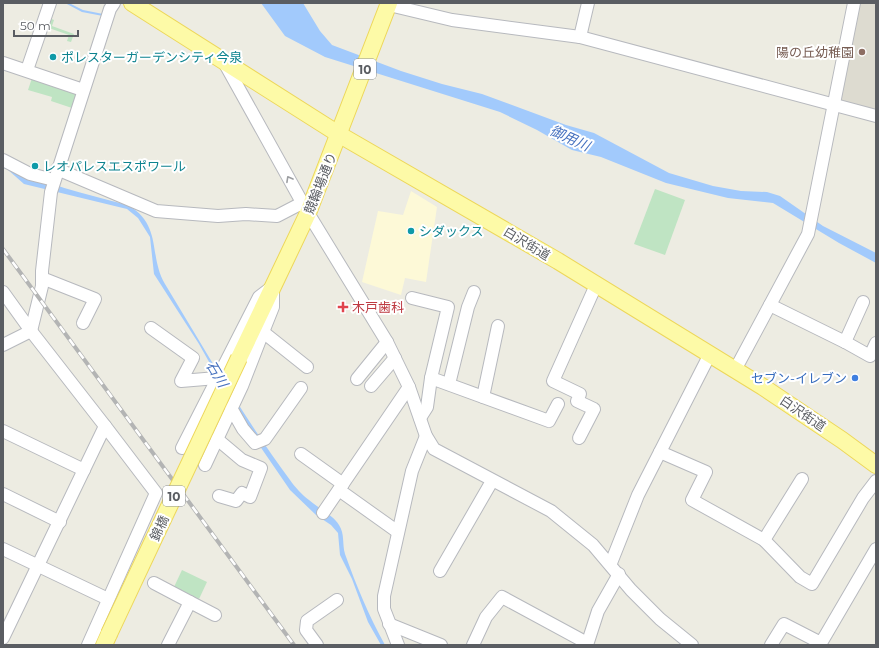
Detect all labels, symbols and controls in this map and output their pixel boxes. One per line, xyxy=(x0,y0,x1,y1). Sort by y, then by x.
scale bar xyxy=(14,12,78,38)
text: 50 m xyxy=(20,18,51,33)
place label: 陽の丘幼稚園 xyxy=(776,44,854,60)
marker: 陽の丘幼稚園 xyxy=(857,47,867,57)
place label: ポレスターガーデンシティ今泉 xyxy=(61,49,242,65)
marker: ポレスターガーデンシティ今泉 xyxy=(48,52,58,62)
road number: 10 xyxy=(354,59,376,79)
water label: 御用川 xyxy=(547,121,595,156)
street label: 競輪場通り xyxy=(300,150,340,216)
place label: レオパレスエスポワール xyxy=(43,158,186,174)
marker: レオパレスエスポワール xyxy=(30,161,40,171)
one-way arrow xyxy=(286,176,294,183)
place label: シダックス xyxy=(419,223,484,239)
street label: 白沢街道 xyxy=(501,223,553,263)
marker: シダックス xyxy=(406,226,416,236)
place label: 木戸歯科 xyxy=(352,299,404,315)
marker: 木戸歯科 xyxy=(337,301,349,313)
water label: 石川 xyxy=(202,357,233,392)
place label: セブン-イレブン xyxy=(751,370,847,386)
marker: セブン-イレブン xyxy=(850,373,860,383)
street label: 白沢街道 xyxy=(777,392,829,434)
road number: 10 xyxy=(163,486,185,506)
street label: 錦橋 xyxy=(146,513,172,543)

